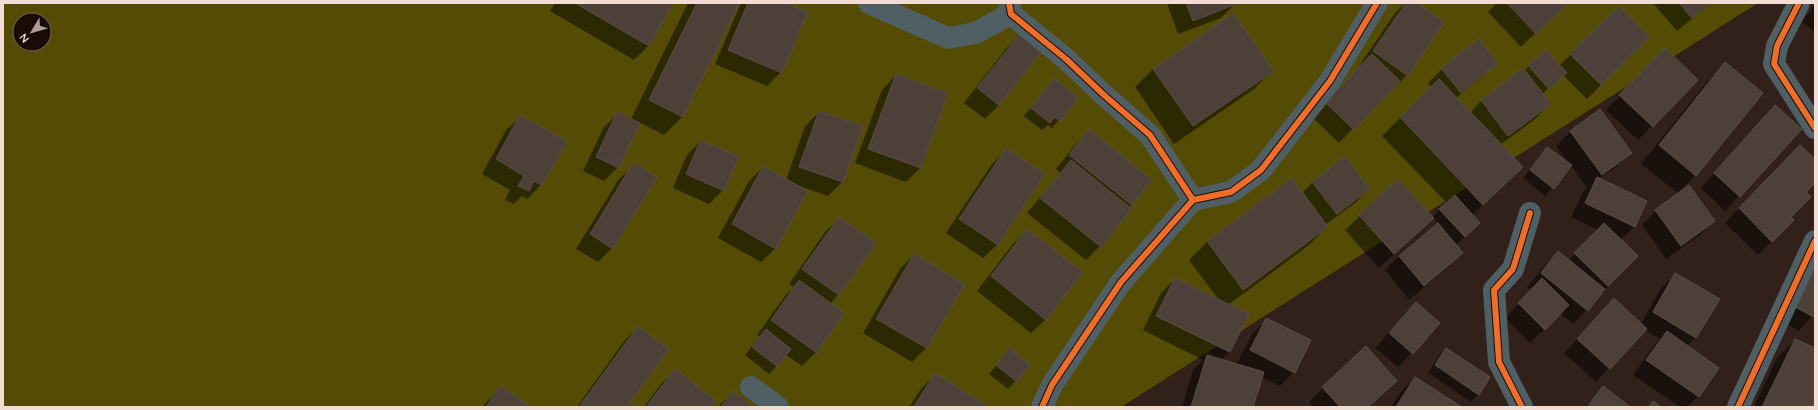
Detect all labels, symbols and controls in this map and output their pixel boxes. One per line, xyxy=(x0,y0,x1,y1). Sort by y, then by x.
north arrow xyxy=(12,12,52,52)
text: N xyxy=(16,31,32,46)

